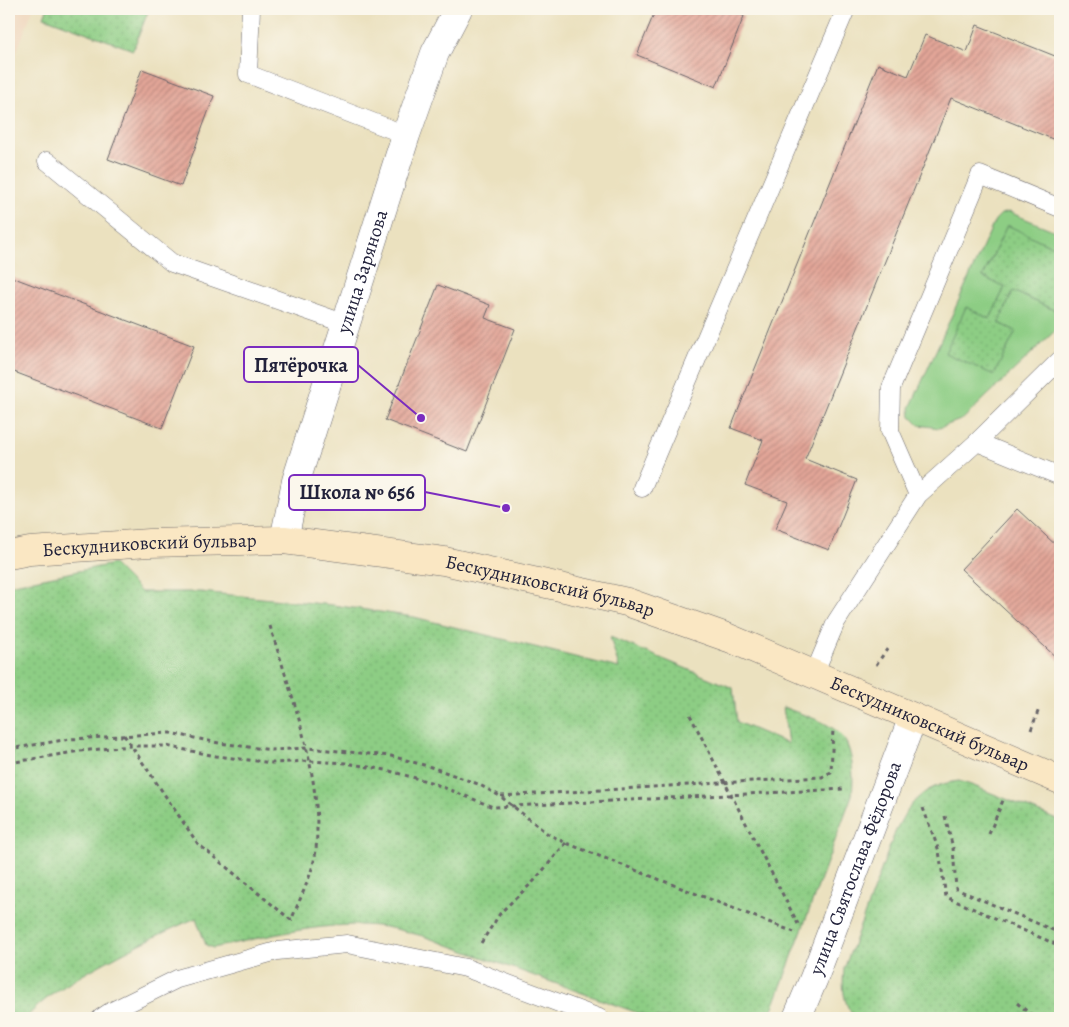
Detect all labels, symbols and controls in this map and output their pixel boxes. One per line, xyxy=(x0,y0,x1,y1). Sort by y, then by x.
street label: улица Зарянова xyxy=(330,206,395,338)
callout: Пятёрочка xyxy=(244,347,358,382)
text: Пятёрочка xyxy=(254,352,348,379)
callout: Школа № 656 xyxy=(289,475,425,510)
text: Школа № 656 xyxy=(299,479,415,506)
street label: Бескудниковский бульвар xyxy=(42,528,257,563)
street label: Бескудниковский бульвар xyxy=(443,549,658,624)
street label: Бескудниковский бульвар xyxy=(826,670,1033,778)
street label: улица Святослава Фёдорова xyxy=(803,757,908,980)

